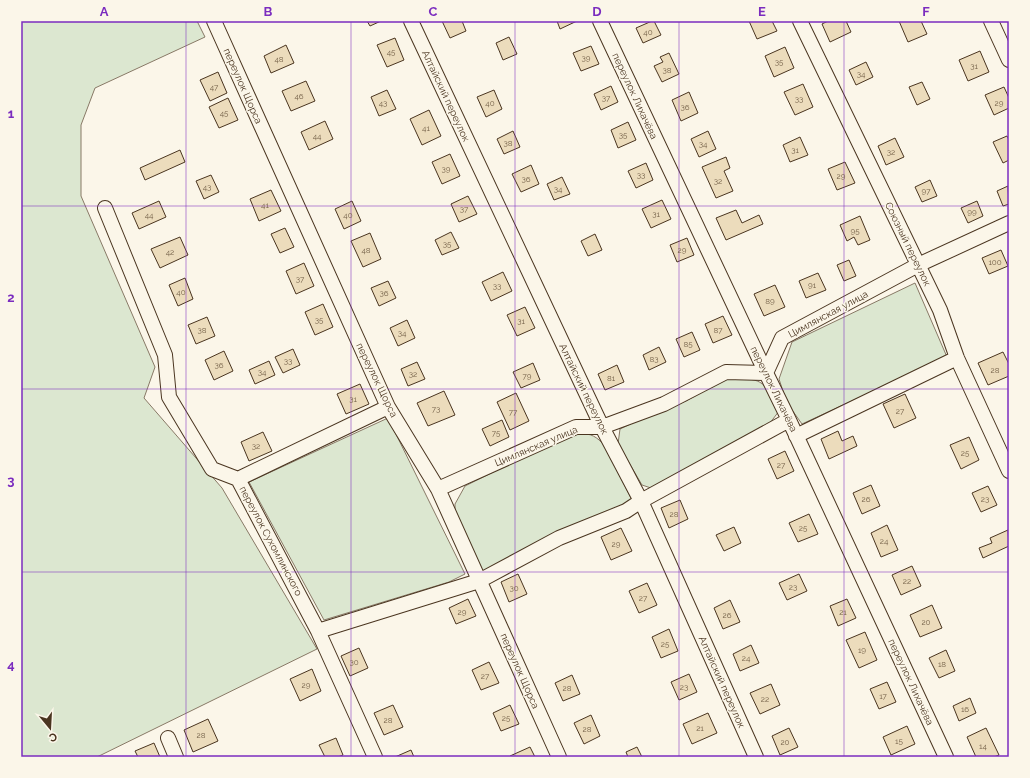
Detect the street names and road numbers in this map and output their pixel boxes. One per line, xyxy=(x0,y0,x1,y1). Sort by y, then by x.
street label: переулок Щорса xyxy=(221,47,265,125)
street label: Алтайский переулок xyxy=(420,49,472,143)
street label: переулок Лихачёва xyxy=(610,51,660,141)
street label: Союзный переулок xyxy=(883,200,933,288)
street label: Цимлянская улица xyxy=(786,288,870,340)
street label: переулок Щорса xyxy=(354,341,400,419)
street label: Алтайский переулок xyxy=(557,342,611,436)
street label: переулок Лихачёва xyxy=(749,344,799,434)
street label: Цимлянская улица xyxy=(493,424,579,468)
street label: переулок Сухомлинского xyxy=(237,484,305,598)
street label: переулок Щорса xyxy=(498,632,542,710)
street label: Алтайский переулок xyxy=(697,634,747,730)
street label: переулок Лихачёва xyxy=(886,637,936,727)

